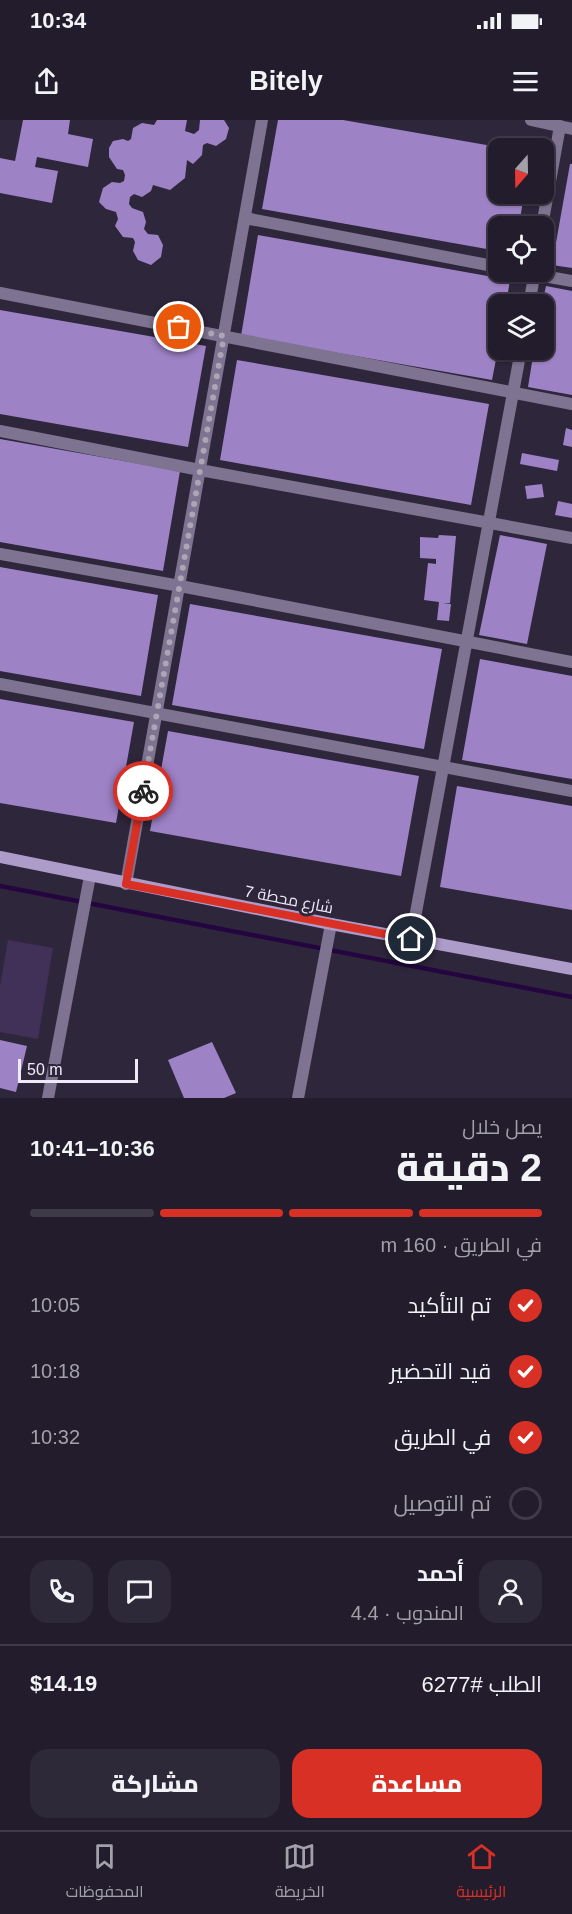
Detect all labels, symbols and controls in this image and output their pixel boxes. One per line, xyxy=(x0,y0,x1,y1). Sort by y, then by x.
text: 10:34 xyxy=(30,8,86,33)
icon: share xyxy=(30,65,63,98)
icon: menu xyxy=(509,65,542,98)
text: Bitely xyxy=(249,66,323,96)
north arrow xyxy=(488,138,554,204)
map controls xyxy=(488,138,554,360)
button: locate xyxy=(488,216,554,282)
button: layers xyxy=(488,294,554,360)
pin xyxy=(153,301,204,352)
icon: bag xyxy=(162,310,195,343)
courier xyxy=(113,761,173,821)
icon: bike xyxy=(127,775,160,808)
street label: شارع محطة 7 xyxy=(243,883,335,919)
pin xyxy=(385,913,436,964)
icon: home xyxy=(394,922,427,955)
scale bar xyxy=(18,1056,138,1084)
text: 50 m xyxy=(27,1061,63,1078)
text: يصل خلال xyxy=(462,1116,542,1138)
text: 10:36–10:41 xyxy=(30,1136,155,1161)
text: 2 دقيقة xyxy=(396,1146,542,1189)
text: في الطريق · 160 m xyxy=(381,1234,542,1256)
icon: check xyxy=(509,1289,542,1322)
text: تم التأكيد xyxy=(408,1293,491,1318)
text: 10:05 xyxy=(30,1294,80,1316)
icon: check xyxy=(509,1355,542,1388)
text: قيد التحضير xyxy=(390,1359,491,1384)
text: 10:18 xyxy=(30,1360,80,1382)
icon: check xyxy=(509,1421,542,1454)
text: في الطريق xyxy=(394,1425,491,1450)
text: 10:32 xyxy=(30,1426,80,1448)
text: تم التوصيل xyxy=(393,1491,491,1516)
button: phone xyxy=(30,1560,93,1623)
button: chat xyxy=(108,1560,171,1623)
button: person xyxy=(479,1560,542,1623)
text: أحمد xyxy=(417,1561,464,1586)
text: المندوب · 4.4 xyxy=(351,1602,464,1624)
text: $14.19 xyxy=(30,1671,97,1696)
text: الطلب #6277 xyxy=(422,1672,542,1697)
button: مشاركة xyxy=(30,1749,280,1818)
button: مساعدة xyxy=(292,1749,542,1818)
tab: المحفوظات xyxy=(66,1840,144,1906)
tab: الخريطة xyxy=(275,1840,325,1906)
tab: الرئيسية xyxy=(456,1840,506,1906)

